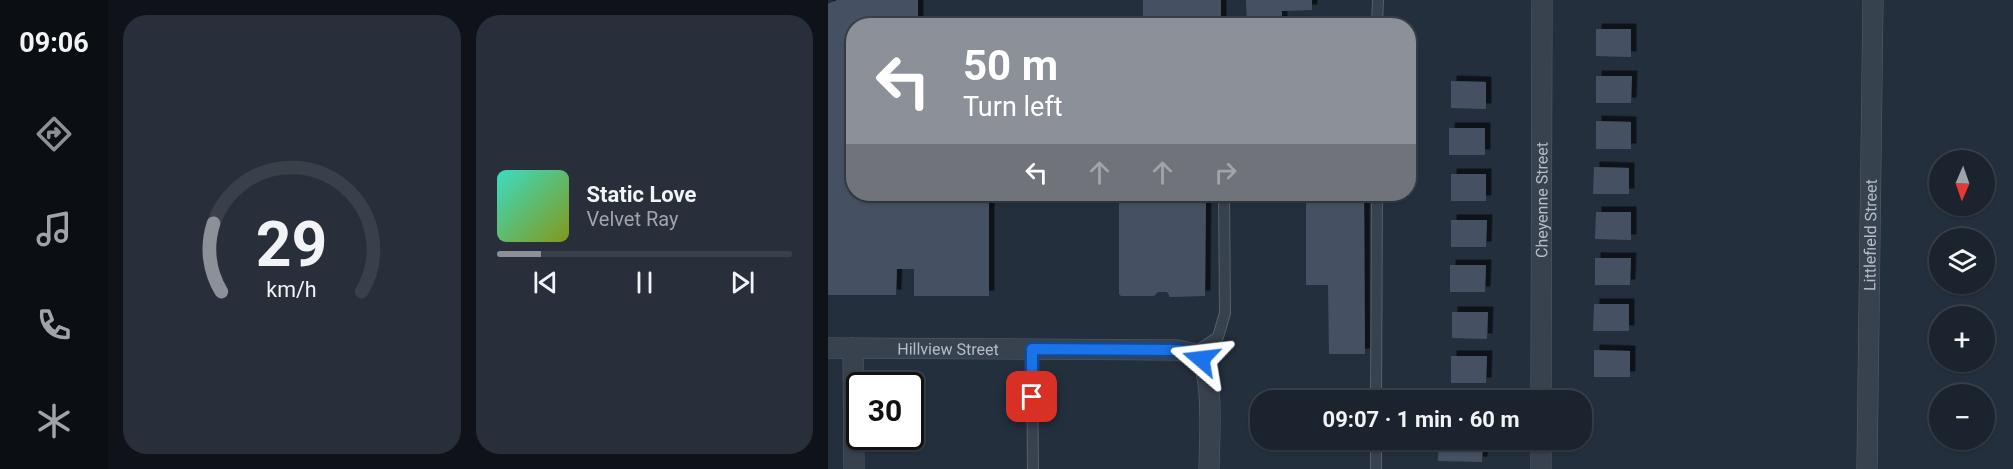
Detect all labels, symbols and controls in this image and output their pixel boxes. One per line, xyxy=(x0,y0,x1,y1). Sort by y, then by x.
text: 09:06 xyxy=(19,27,89,59)
text: 50 m xyxy=(963,41,1058,90)
icon: left xyxy=(864,42,942,120)
text: Turn left xyxy=(963,91,1063,123)
icon: directions xyxy=(33,113,75,155)
street label: Cheyenne Street xyxy=(1532,142,1551,258)
north arrow xyxy=(1929,150,1995,216)
map controls xyxy=(1929,150,1995,450)
icon: left xyxy=(1020,156,1053,189)
icon: ahead xyxy=(1083,156,1116,189)
icon: ahead xyxy=(1146,156,1179,189)
icon: right xyxy=(1209,156,1242,189)
street label: Littlefield Street xyxy=(1860,179,1880,291)
text: Static Love xyxy=(587,182,697,207)
text: Velvet Ray xyxy=(587,207,678,231)
icon: music xyxy=(33,208,75,250)
text: 29 xyxy=(256,208,328,281)
button: layers xyxy=(1929,228,1995,294)
icon: previous xyxy=(529,266,562,299)
icon: pause xyxy=(628,266,661,299)
icon: next xyxy=(726,266,759,299)
text: km/h xyxy=(267,277,317,302)
icon: phone xyxy=(33,304,75,346)
button: + xyxy=(1929,306,1995,372)
position arrow xyxy=(1169,327,1233,391)
street label: Hillview Street xyxy=(897,339,999,358)
pin xyxy=(1006,371,1057,422)
speed limit sign: 30 xyxy=(846,372,924,450)
icon: arrive xyxy=(1015,380,1048,413)
button: − xyxy=(1929,384,1995,450)
icon: climate xyxy=(33,400,75,442)
text: 09:07 · 1 min · 60 m xyxy=(1323,407,1519,432)

